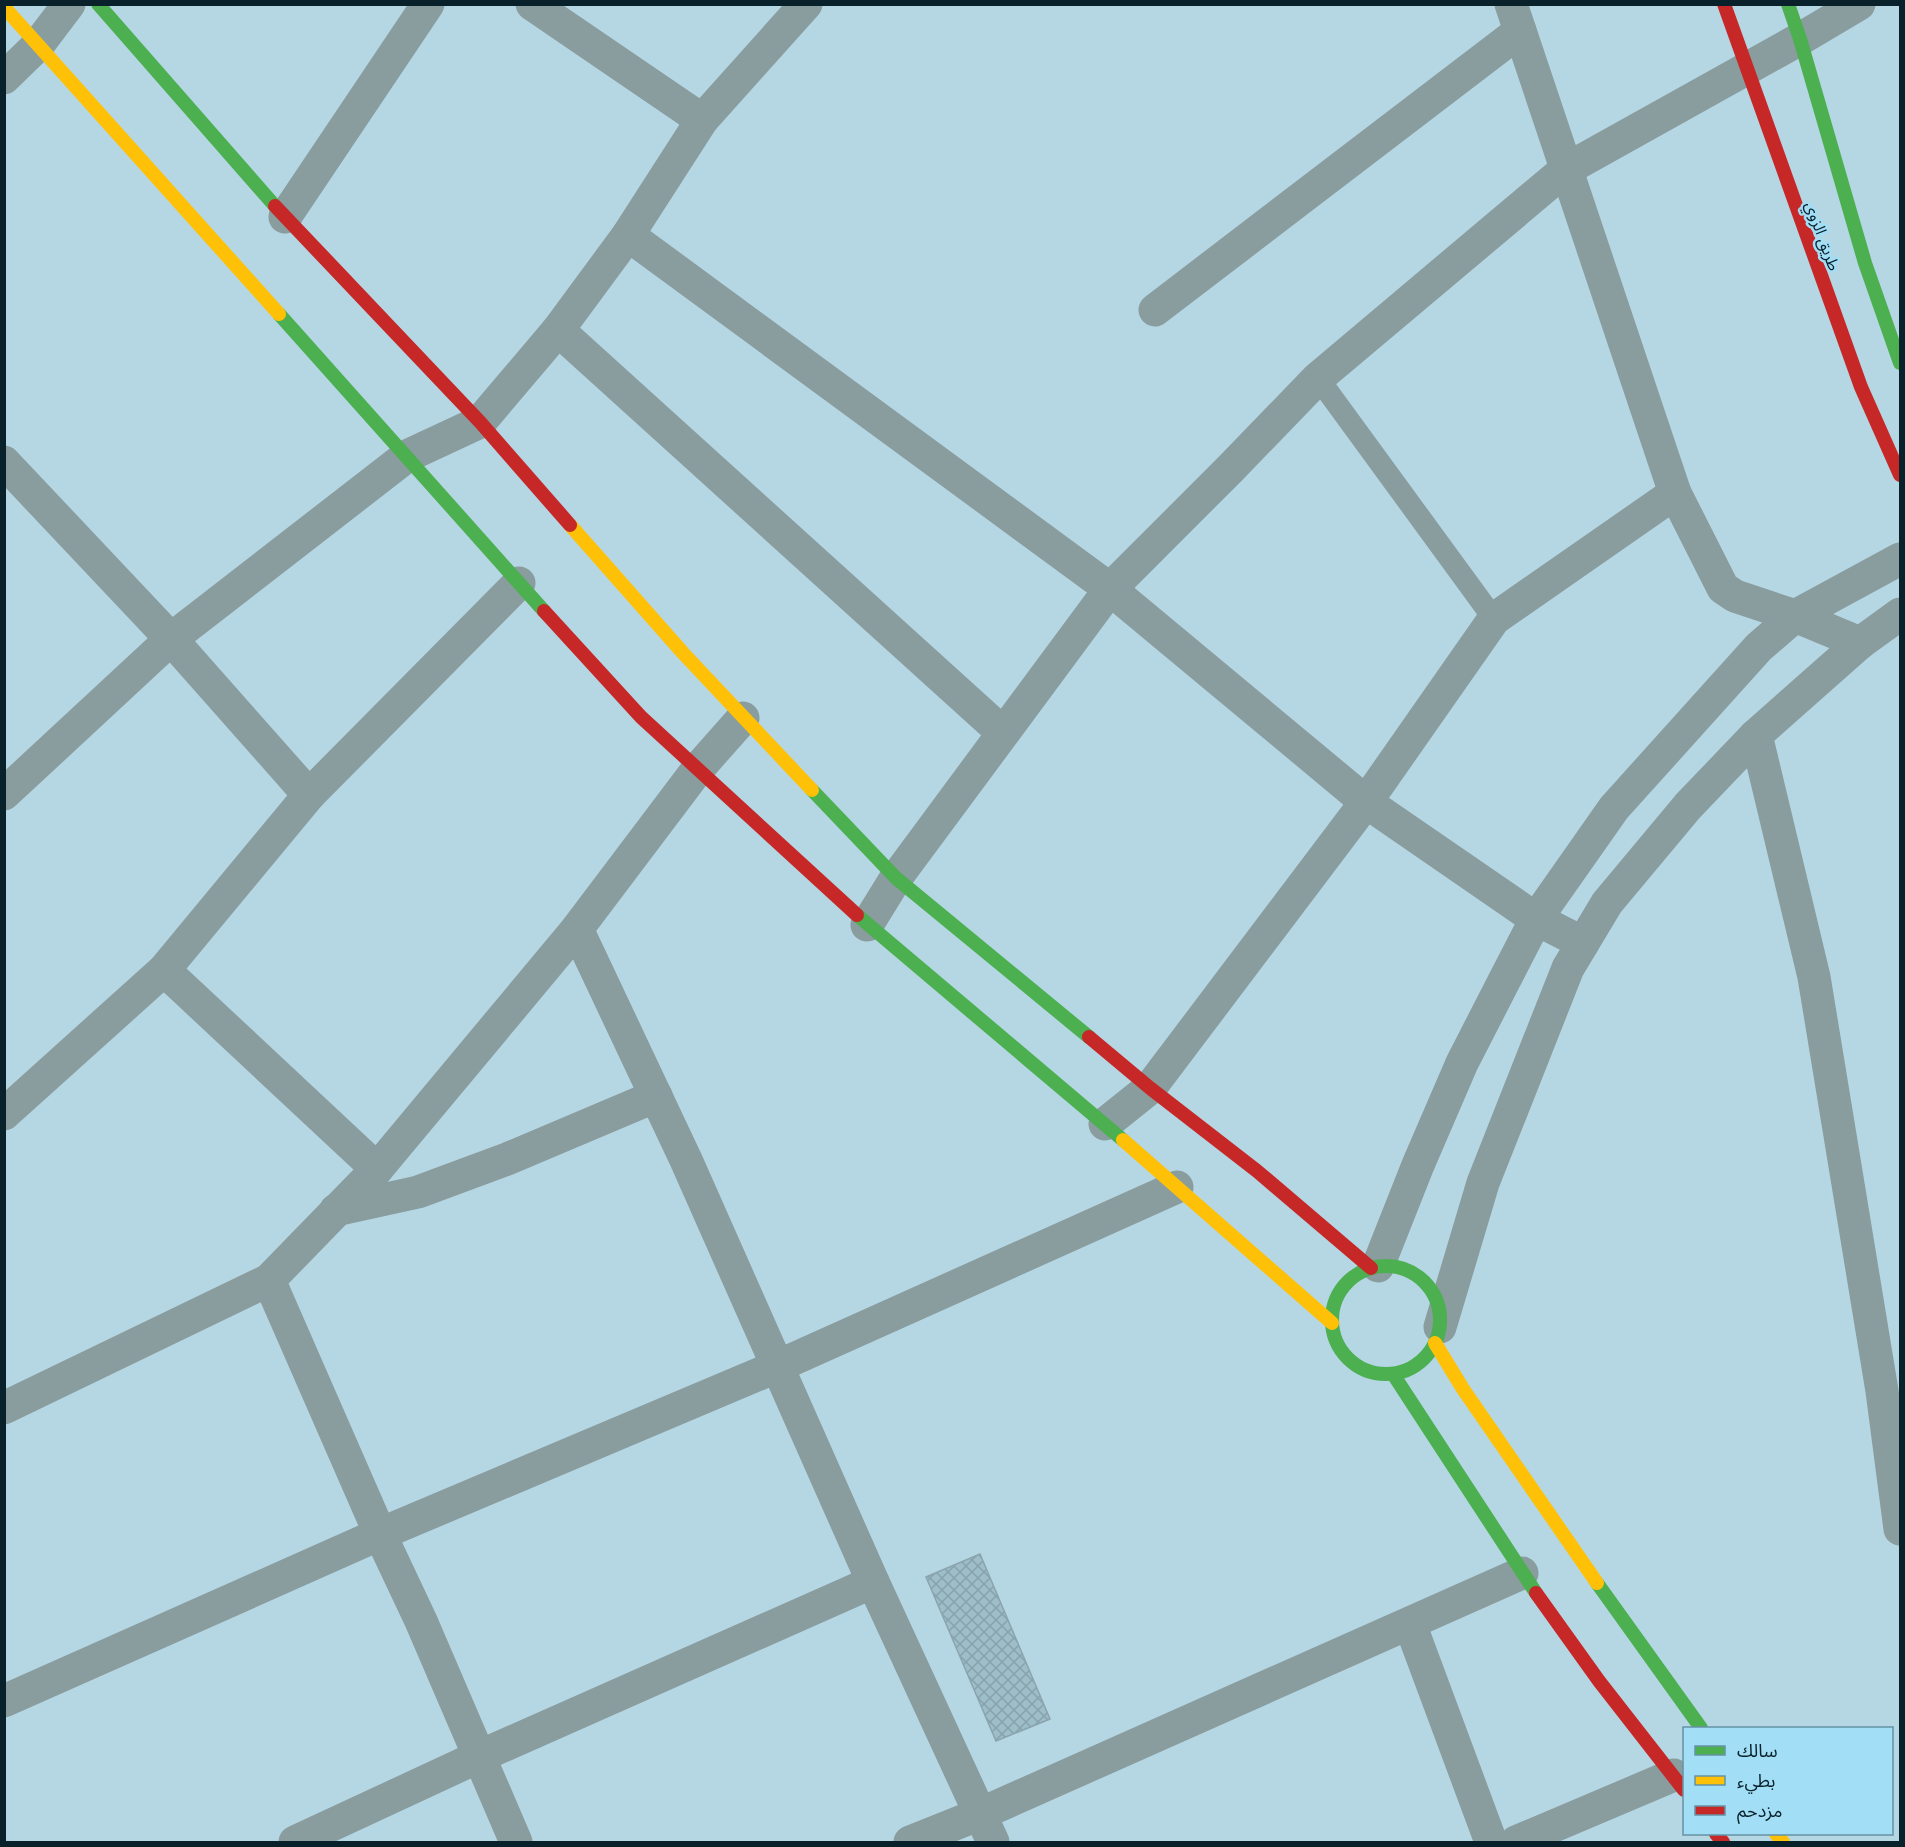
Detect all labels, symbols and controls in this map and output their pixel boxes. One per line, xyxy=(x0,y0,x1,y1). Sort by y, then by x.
street label: طريق الزوي xyxy=(1799,198,1846,274)
legend xyxy=(1683,1727,1893,1835)
text: سالك xyxy=(1737,1738,1778,1763)
text: بطيء xyxy=(1737,1768,1775,1794)
text: مزدحم xyxy=(1737,1798,1782,1824)

